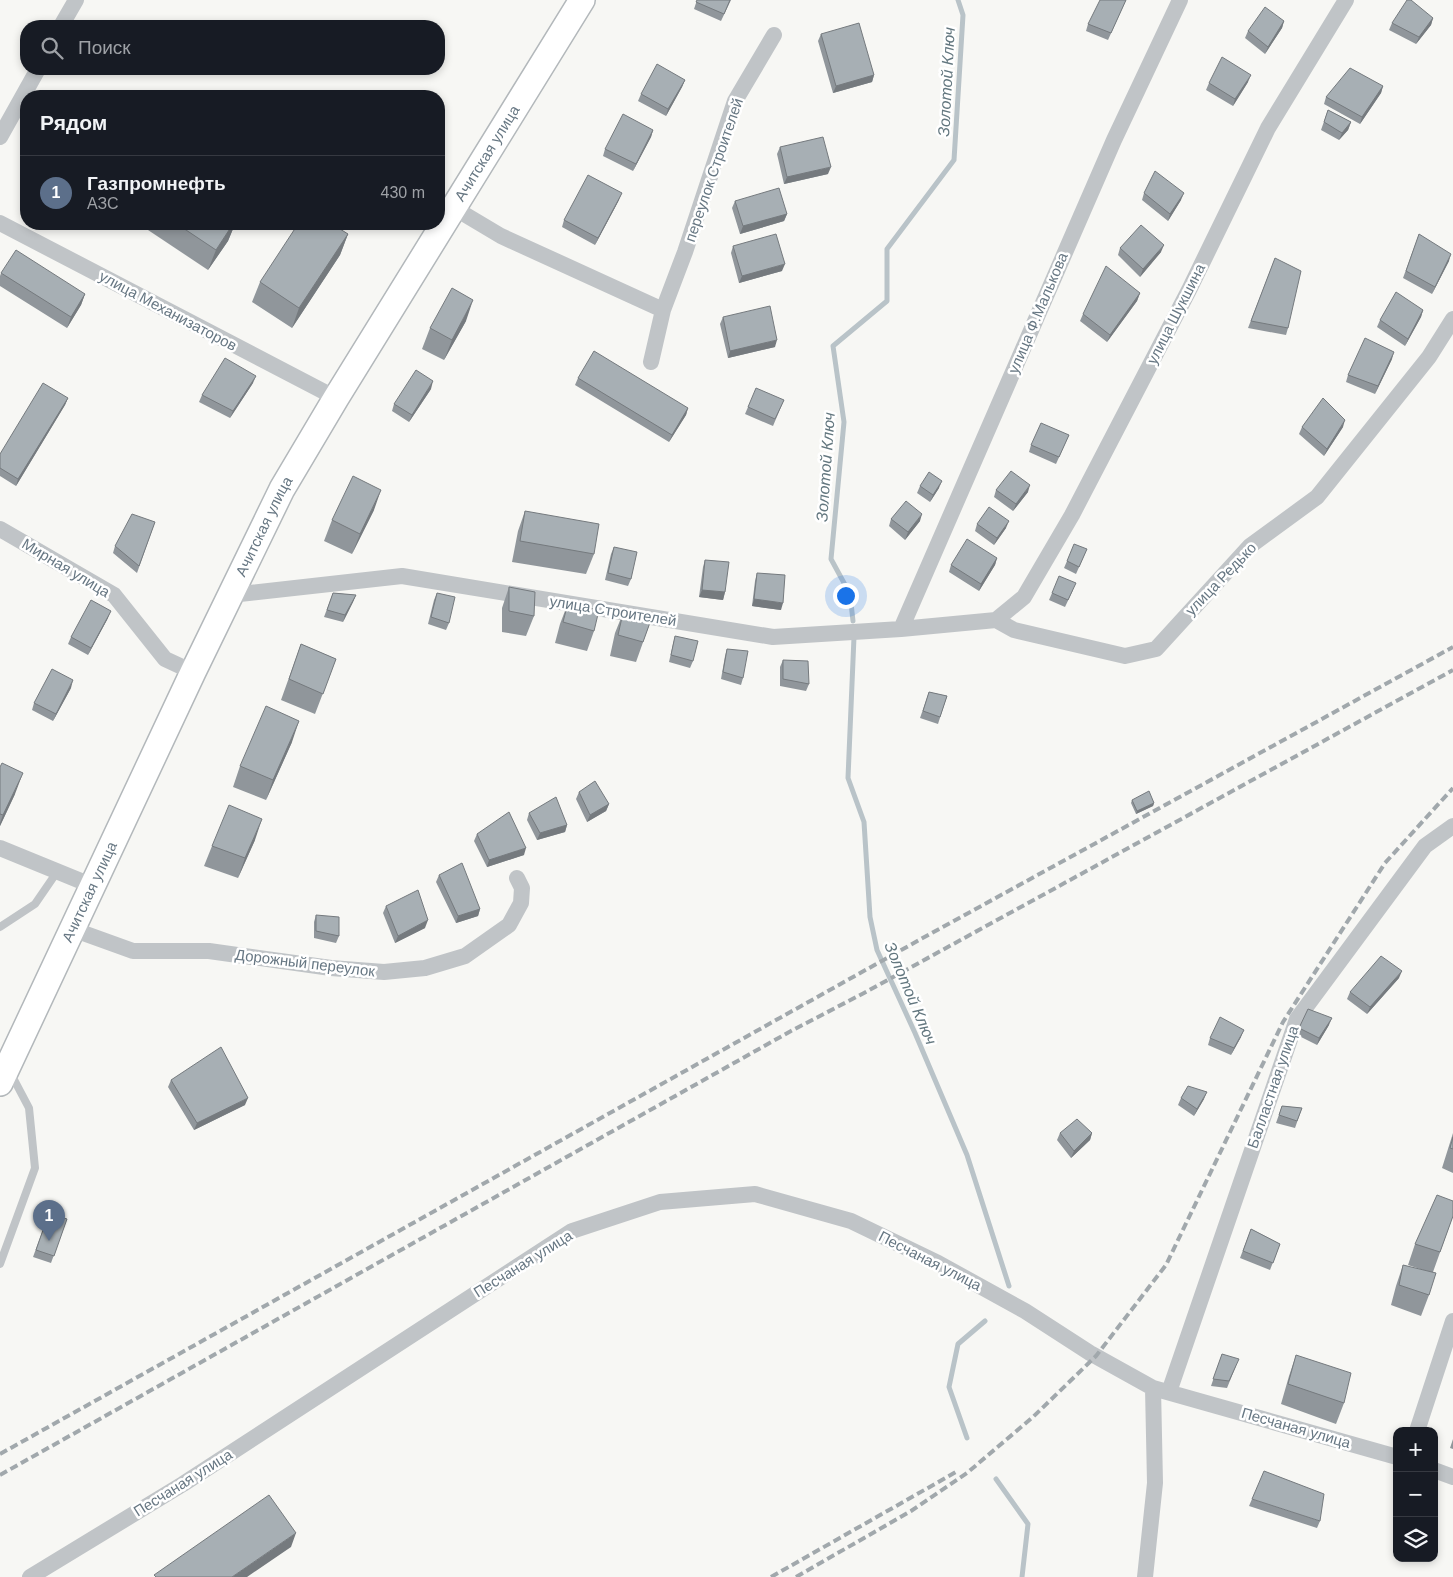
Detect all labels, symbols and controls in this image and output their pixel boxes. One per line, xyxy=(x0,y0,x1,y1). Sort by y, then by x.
search box xyxy=(20,20,445,75)
water label: Золотой Ключ xyxy=(935,27,958,137)
icon: search xyxy=(38,34,66,62)
text: Поиск xyxy=(78,37,131,58)
street label: переулок Строителей xyxy=(681,96,746,244)
street label: Ачитская улица xyxy=(451,102,523,204)
text: Рядом xyxy=(40,111,107,134)
text: Газпромнефть xyxy=(87,173,226,194)
text: 1 xyxy=(52,184,60,201)
text: 430 m xyxy=(381,184,425,201)
text: АЗС xyxy=(87,195,119,212)
street label: улица Ф.Малькова xyxy=(1004,249,1071,376)
street label: улица Шукшина xyxy=(1143,260,1208,367)
street label: улица Механизаторов xyxy=(97,267,240,354)
water label: Золотой Ключ xyxy=(813,412,838,522)
street label: Ачитская улица xyxy=(232,473,296,579)
street label: Мирная улица xyxy=(19,535,114,601)
street label: улица Редько xyxy=(1182,539,1260,619)
your location xyxy=(833,583,859,609)
street label: улица Строителей xyxy=(548,592,678,629)
street label: Ачитская улица xyxy=(58,838,120,945)
water label: Золотой Ключ xyxy=(881,939,940,1047)
street label: Дорожный переулок xyxy=(234,945,376,980)
street label: Балластная улица xyxy=(1244,1023,1302,1150)
pin: 1 xyxy=(33,1200,65,1241)
street label: Песчаная улица xyxy=(470,1226,576,1301)
street label: Песчаная улица xyxy=(876,1227,985,1294)
street label: Песчаная улица xyxy=(1240,1404,1353,1451)
map controls xyxy=(1393,1427,1438,1562)
button: + xyxy=(1393,1427,1438,1472)
street label: Песчаная улица xyxy=(130,1445,236,1520)
button: − xyxy=(1393,1472,1438,1517)
button: layers xyxy=(1393,1517,1438,1562)

